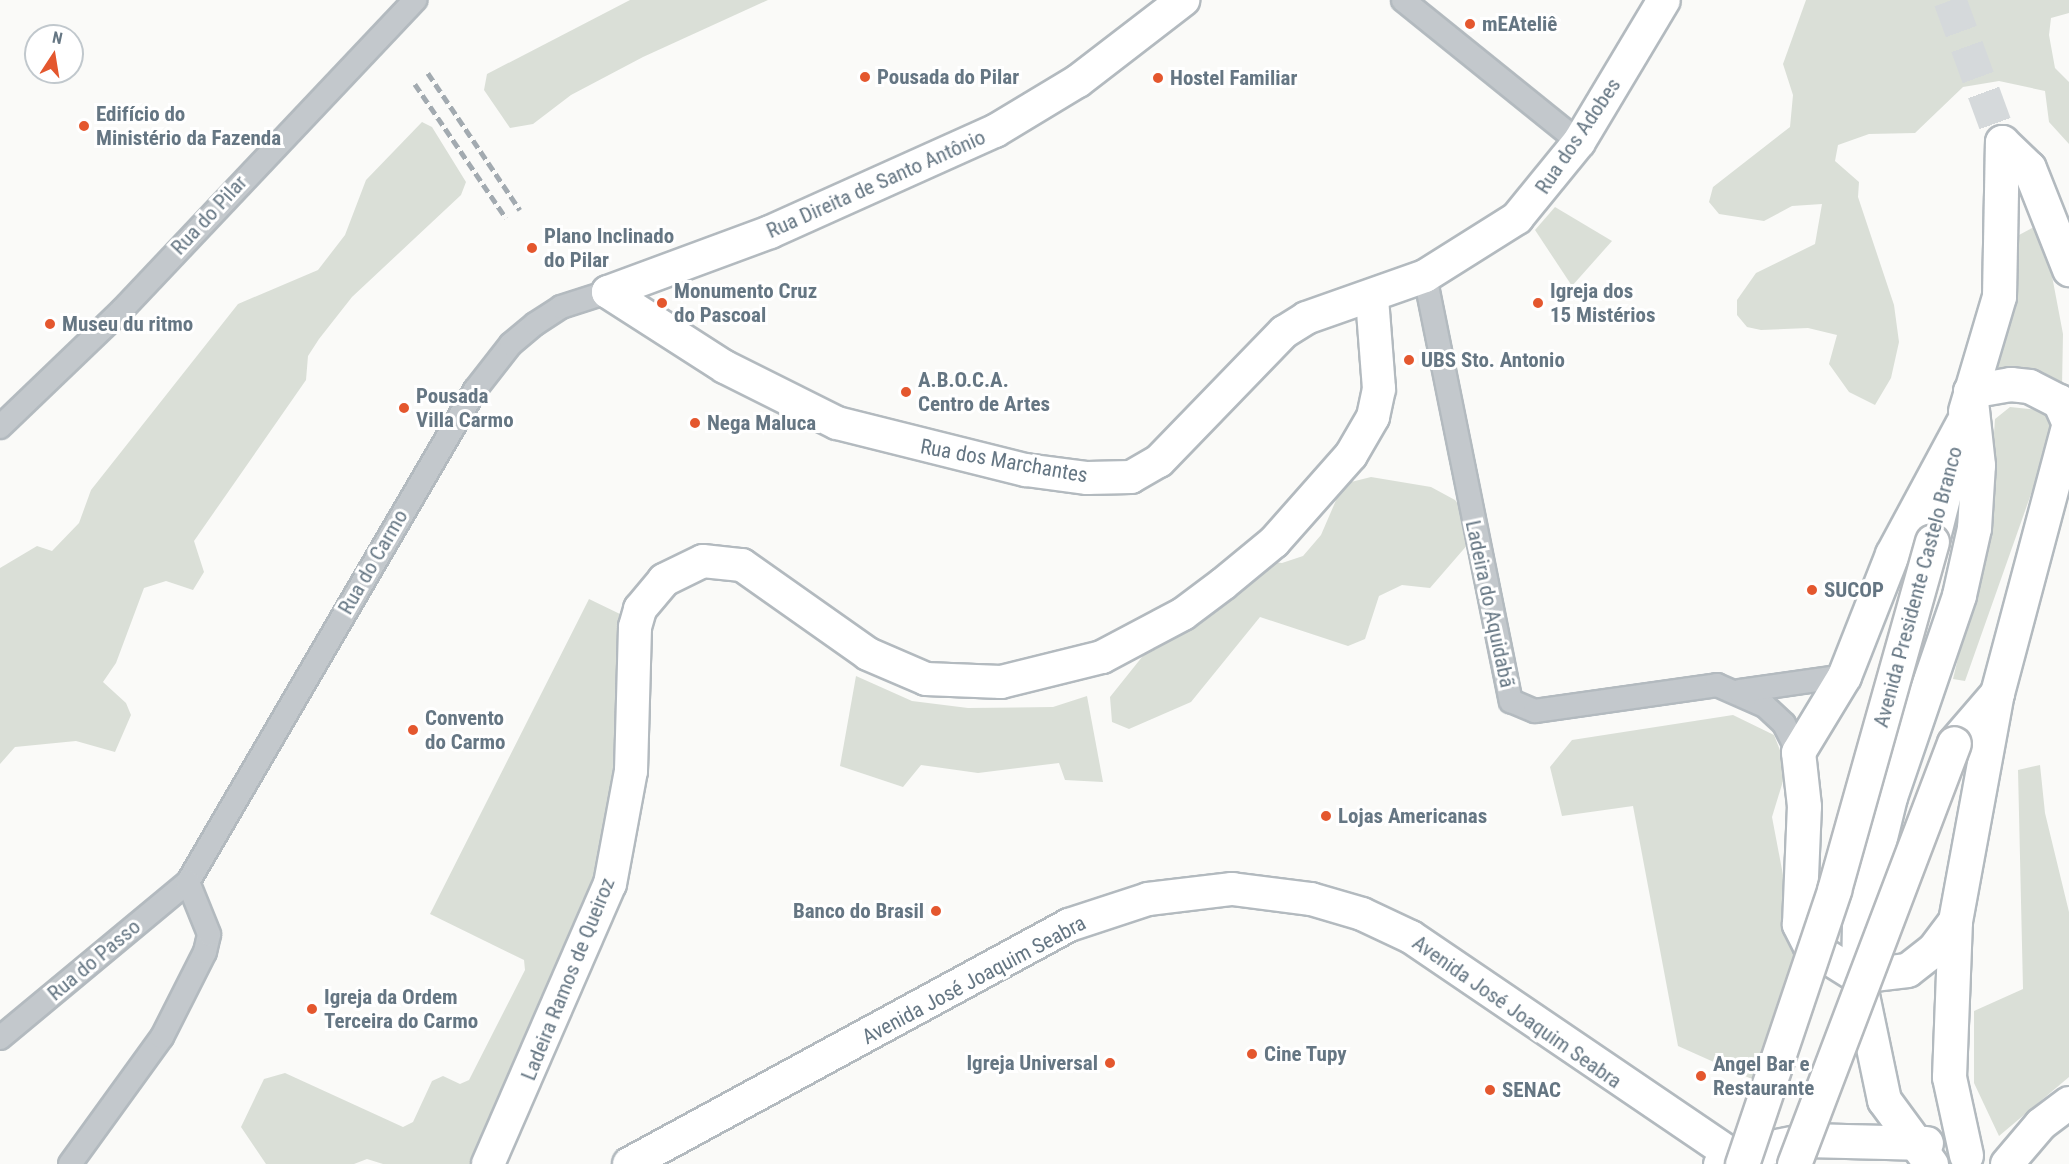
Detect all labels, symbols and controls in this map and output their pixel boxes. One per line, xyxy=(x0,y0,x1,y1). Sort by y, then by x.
place label: mEAteliê xyxy=(1482,11,1557,37)
marker: mEAteliê xyxy=(1463,17,1477,31)
north arrow xyxy=(24,24,84,84)
text: N xyxy=(51,28,64,48)
place label: Pousada do Pilar xyxy=(877,64,1019,90)
place label: Hostel Familiar xyxy=(1170,65,1297,91)
marker: Pousada do Pilar xyxy=(858,70,872,84)
marker: Hostel Familiar xyxy=(1151,71,1165,85)
street label: Rua dos Adobes xyxy=(1530,73,1626,199)
place label: Edifício do Ministério da Fazenda xyxy=(96,101,281,151)
marker: Edifício do Ministério da Fazenda xyxy=(77,119,91,133)
street label: Rua Direita de Santo Antônio xyxy=(763,124,989,244)
street label: Rua do Pilar xyxy=(166,170,252,260)
place label: Plano Inclinado do Pilar xyxy=(544,223,674,273)
marker: Plano Inclinado do Pilar xyxy=(525,241,539,255)
place label: Monumento Cruz do Pascoal xyxy=(674,278,817,328)
place label: Igreja dos 15 Mistérios xyxy=(1550,278,1656,328)
marker: Monumento Cruz do Pascoal xyxy=(655,296,669,310)
marker: Igreja dos 15 Mistérios xyxy=(1531,296,1545,310)
place label: Museu du ritmo xyxy=(62,311,193,337)
marker: Museu du ritmo xyxy=(43,317,57,331)
place label: UBS Sto. Antonio xyxy=(1421,347,1565,373)
marker: UBS Sto. Antonio xyxy=(1402,353,1416,367)
place label: A.B.O.C.A. Centro de Artes xyxy=(918,367,1050,417)
place label: Pousada Villa Carmo xyxy=(416,383,514,433)
marker: A.B.O.C.A. Centro de Artes xyxy=(899,385,913,399)
marker: Pousada Villa Carmo xyxy=(397,401,411,415)
place label: Nega Maluca xyxy=(707,410,816,436)
marker: Nega Maluca xyxy=(688,416,702,430)
street label: Rua dos Marchantes xyxy=(918,434,1090,488)
street label: Avenida Presidente Castelo Branco xyxy=(1868,444,1968,730)
street label: Rua do Carmo xyxy=(333,505,413,619)
street label: Ladeira do Aquidabã xyxy=(1460,518,1520,690)
place label: SUCOP xyxy=(1824,577,1884,603)
marker: SUCOP xyxy=(1805,583,1819,597)
place label: Convento do Carmo xyxy=(425,705,506,755)
marker: Convento do Carmo xyxy=(406,723,420,737)
place label: Lojas Americanas xyxy=(1338,803,1487,829)
marker: Lojas Americanas xyxy=(1319,809,1333,823)
street label: Ladeira Ramos de Queiroz xyxy=(516,874,620,1084)
place label: Banco do Brasil xyxy=(793,898,924,924)
marker: Banco do Brasil xyxy=(929,904,943,918)
street label: Avenida José Joaquim Seabra xyxy=(858,910,1090,1050)
street label: Rua do Passo xyxy=(43,914,145,1006)
street label: Avenida José Joaquim Seabra xyxy=(1408,930,1626,1094)
place label: Igreja da Ordem Terceira do Carmo xyxy=(324,984,478,1034)
marker: Igreja da Ordem Terceira do Carmo xyxy=(305,1002,319,1016)
place label: Cine Tupy xyxy=(1264,1041,1347,1067)
marker: Cine Tupy xyxy=(1245,1047,1259,1061)
place label: Igreja Universal xyxy=(966,1050,1098,1076)
place label: Angel Bar e Restaurante xyxy=(1713,1051,1814,1101)
marker: Igreja Universal xyxy=(1103,1056,1117,1070)
marker: Angel Bar e Restaurante xyxy=(1694,1069,1708,1083)
place label: SENAC xyxy=(1502,1077,1561,1103)
marker: SENAC xyxy=(1483,1083,1497,1097)

